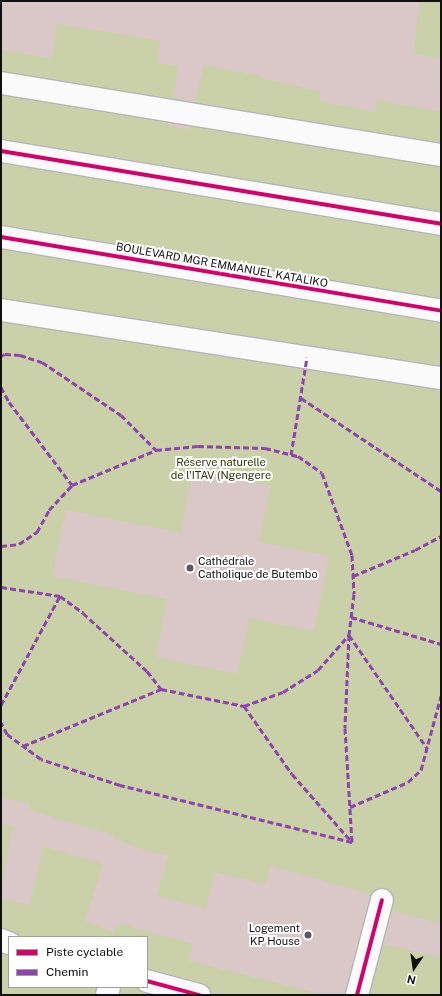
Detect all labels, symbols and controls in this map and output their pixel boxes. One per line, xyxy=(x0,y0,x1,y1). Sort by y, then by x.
street label: BOULEVARD MGR EMMANUEL KATALIKO xyxy=(115,240,329,290)
park label: Réserve naturelle de l'ITAV (Ngengere xyxy=(171,456,271,482)
place label: Cathédrale Catholique de Butembo xyxy=(198,555,318,581)
marker: Cathédrale Catholique de Butembo xyxy=(185,563,195,573)
place label: Logement KP House xyxy=(249,922,300,948)
marker: Logement KP House xyxy=(303,930,313,940)
legend xyxy=(8,936,148,988)
text: Piste cyclable xyxy=(46,945,123,959)
north arrow xyxy=(394,948,434,988)
text: Chemin xyxy=(46,965,88,979)
text: N xyxy=(406,973,417,987)

